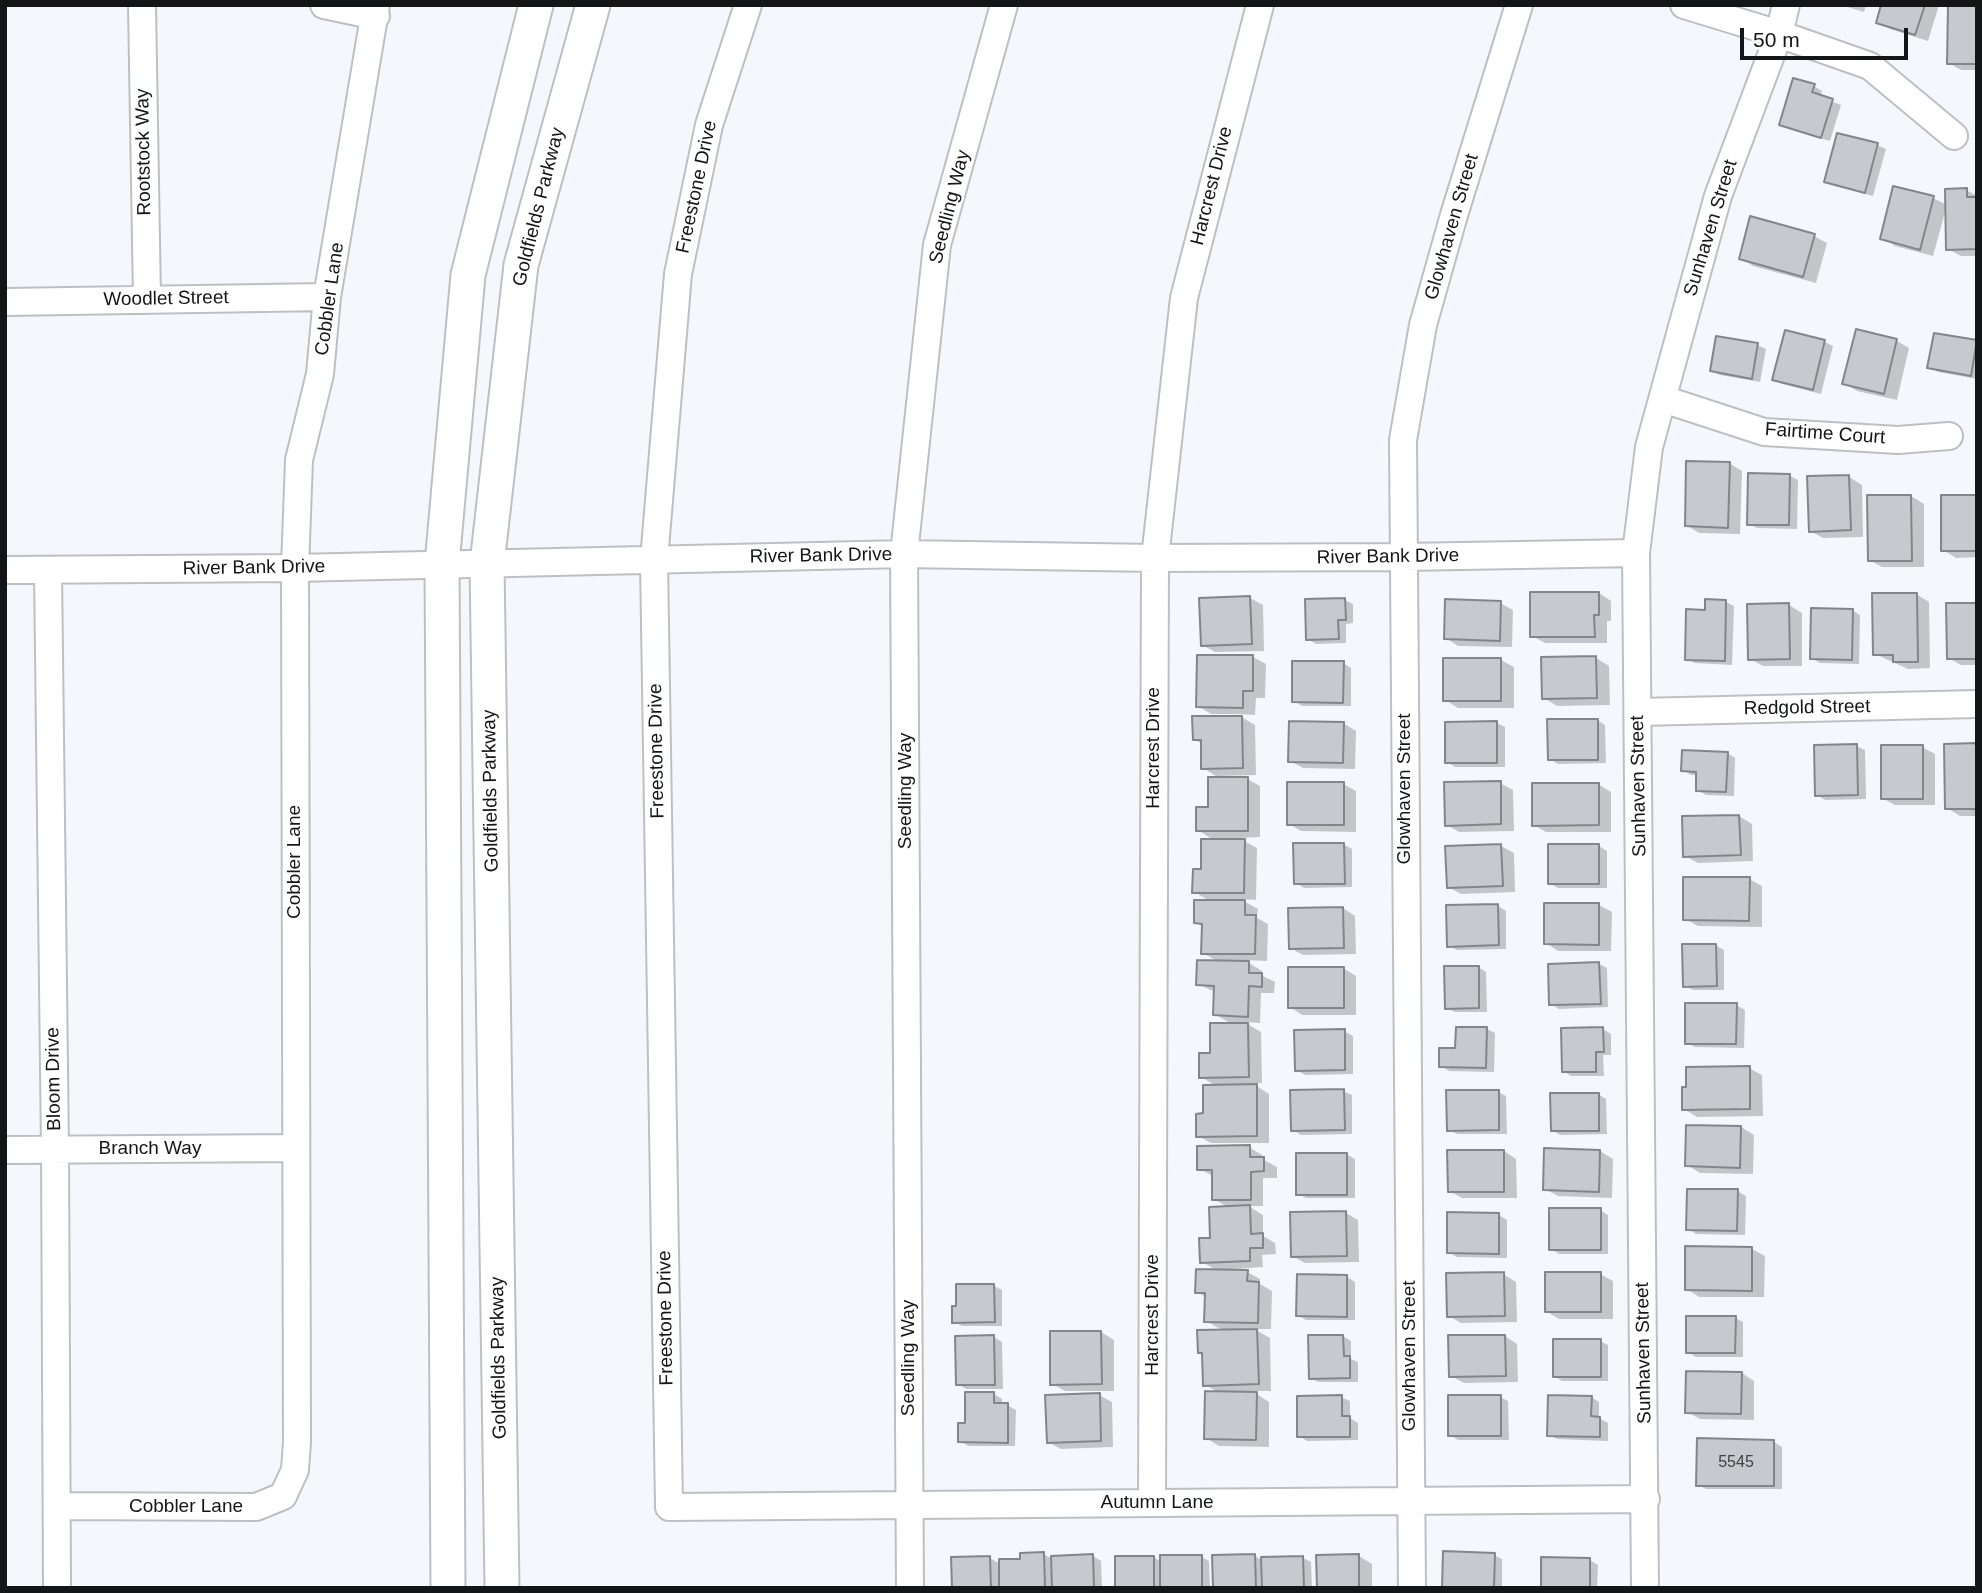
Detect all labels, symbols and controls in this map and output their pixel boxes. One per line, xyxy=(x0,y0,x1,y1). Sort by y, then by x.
scale bar xyxy=(1744,14,1912,58)
text: 50 m xyxy=(1753,28,1800,51)
street label: Rootstock Way xyxy=(131,88,157,216)
street label: Freestone Drive xyxy=(672,119,722,255)
street label: Harcrest Drive xyxy=(1186,124,1238,248)
street label: Goldfields Parkway xyxy=(508,125,570,289)
street label: Seedling Way xyxy=(925,148,975,266)
street label: Glowhaven Street xyxy=(1420,151,1484,303)
street label: Sunhaven Street xyxy=(1679,157,1743,299)
street label: Cobbler Lane xyxy=(311,241,349,357)
street label: Woodlet Street xyxy=(103,287,229,311)
street label: Fairtime Court xyxy=(1764,418,1886,450)
street label: River Bank Drive xyxy=(750,543,892,569)
street label: River Bank Drive xyxy=(1317,544,1459,570)
street label: River Bank Drive xyxy=(183,555,325,581)
street label: Freestone Drive xyxy=(644,683,670,819)
street label: Harcrest Drive xyxy=(1143,687,1165,809)
street label: Redgold Street xyxy=(1743,695,1871,721)
street label: Goldfields Parkway xyxy=(478,710,504,872)
street label: Glowhaven Street xyxy=(1394,713,1416,865)
street label: Sunhaven Street xyxy=(1626,715,1652,857)
street label: Seedling Way xyxy=(895,733,917,849)
street label: Cobbler Lane xyxy=(284,805,306,919)
street label: Bloom Drive xyxy=(42,1027,66,1131)
street label: Branch Way xyxy=(99,1138,201,1160)
street label: Freestone Drive xyxy=(653,1250,679,1386)
street label: Harcrest Drive xyxy=(1142,1254,1164,1376)
street label: Goldfields Parkway xyxy=(486,1277,512,1439)
street label: Glowhaven Street xyxy=(1399,1280,1421,1432)
street label: Sunhaven Street xyxy=(1631,1282,1657,1424)
street label: Seedling Way xyxy=(898,1300,920,1416)
house number: 5545 xyxy=(1718,1453,1754,1473)
street label: Autumn Lane xyxy=(1100,1492,1214,1514)
street label: Cobbler Lane xyxy=(129,1496,243,1518)

